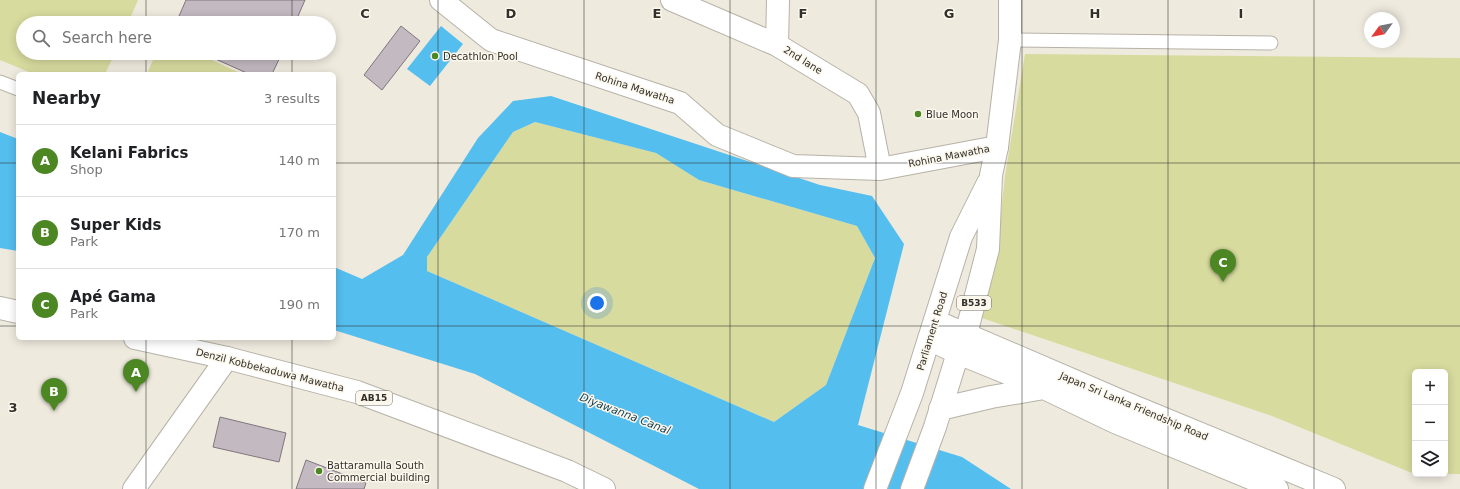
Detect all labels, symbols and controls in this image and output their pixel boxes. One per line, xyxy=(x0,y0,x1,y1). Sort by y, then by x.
text: C xyxy=(360,6,370,21)
text: D xyxy=(506,6,517,21)
text: E xyxy=(653,6,661,21)
text: F xyxy=(799,6,807,21)
text: G xyxy=(944,6,954,21)
text: H xyxy=(1090,6,1100,21)
text: I xyxy=(1239,6,1243,21)
north arrow xyxy=(1364,12,1400,48)
search box xyxy=(16,16,336,60)
icon: search xyxy=(30,27,52,49)
text: Search here xyxy=(62,29,152,47)
street label: 2nd lane xyxy=(782,44,824,76)
marker: Decathlon Pool xyxy=(430,51,440,61)
place label: Decathlon Pool xyxy=(443,51,518,62)
street label: Rohina Mawatha xyxy=(594,70,676,106)
text: Nearby xyxy=(32,88,101,108)
text: 3 results xyxy=(264,91,320,106)
marker: Blue Moon xyxy=(913,109,923,119)
place label: Blue Moon xyxy=(926,109,979,120)
street label: Rohina Mawatha xyxy=(907,143,991,169)
text: Kelani Fabrics xyxy=(70,144,188,162)
text: A xyxy=(40,153,50,168)
text: 140 m xyxy=(278,153,320,168)
text: Shop xyxy=(70,162,103,177)
text: Super Kids xyxy=(70,216,161,234)
text: B xyxy=(40,225,50,240)
text: 170 m xyxy=(278,225,320,240)
text: Park xyxy=(70,234,98,249)
pin: C xyxy=(1210,249,1236,282)
text: Apé Gama xyxy=(70,288,156,306)
street label: Parliament Road xyxy=(915,290,949,372)
your location xyxy=(587,293,607,313)
road number: B533 xyxy=(957,296,991,310)
text: C xyxy=(40,297,50,312)
text: 190 m xyxy=(278,297,320,312)
text: Park xyxy=(70,306,98,321)
street label: Denzil Kobbekaduwa Mawatha xyxy=(195,346,345,394)
pin: A xyxy=(123,359,149,392)
street label: Japan Sri Lanka Friendship Road xyxy=(1057,369,1210,442)
map controls xyxy=(1412,369,1448,477)
button: + xyxy=(1412,369,1448,405)
pin: B xyxy=(41,378,67,411)
road number: AB15 xyxy=(356,391,392,405)
water label: Diyawanna Canal xyxy=(578,391,672,437)
text: 3 xyxy=(8,400,18,415)
button: − xyxy=(1412,405,1448,441)
button: layers xyxy=(1412,441,1448,477)
place label: Battaramulla South Commercial building xyxy=(327,460,430,483)
marker: Battaramulla South Commercial building xyxy=(314,466,324,476)

